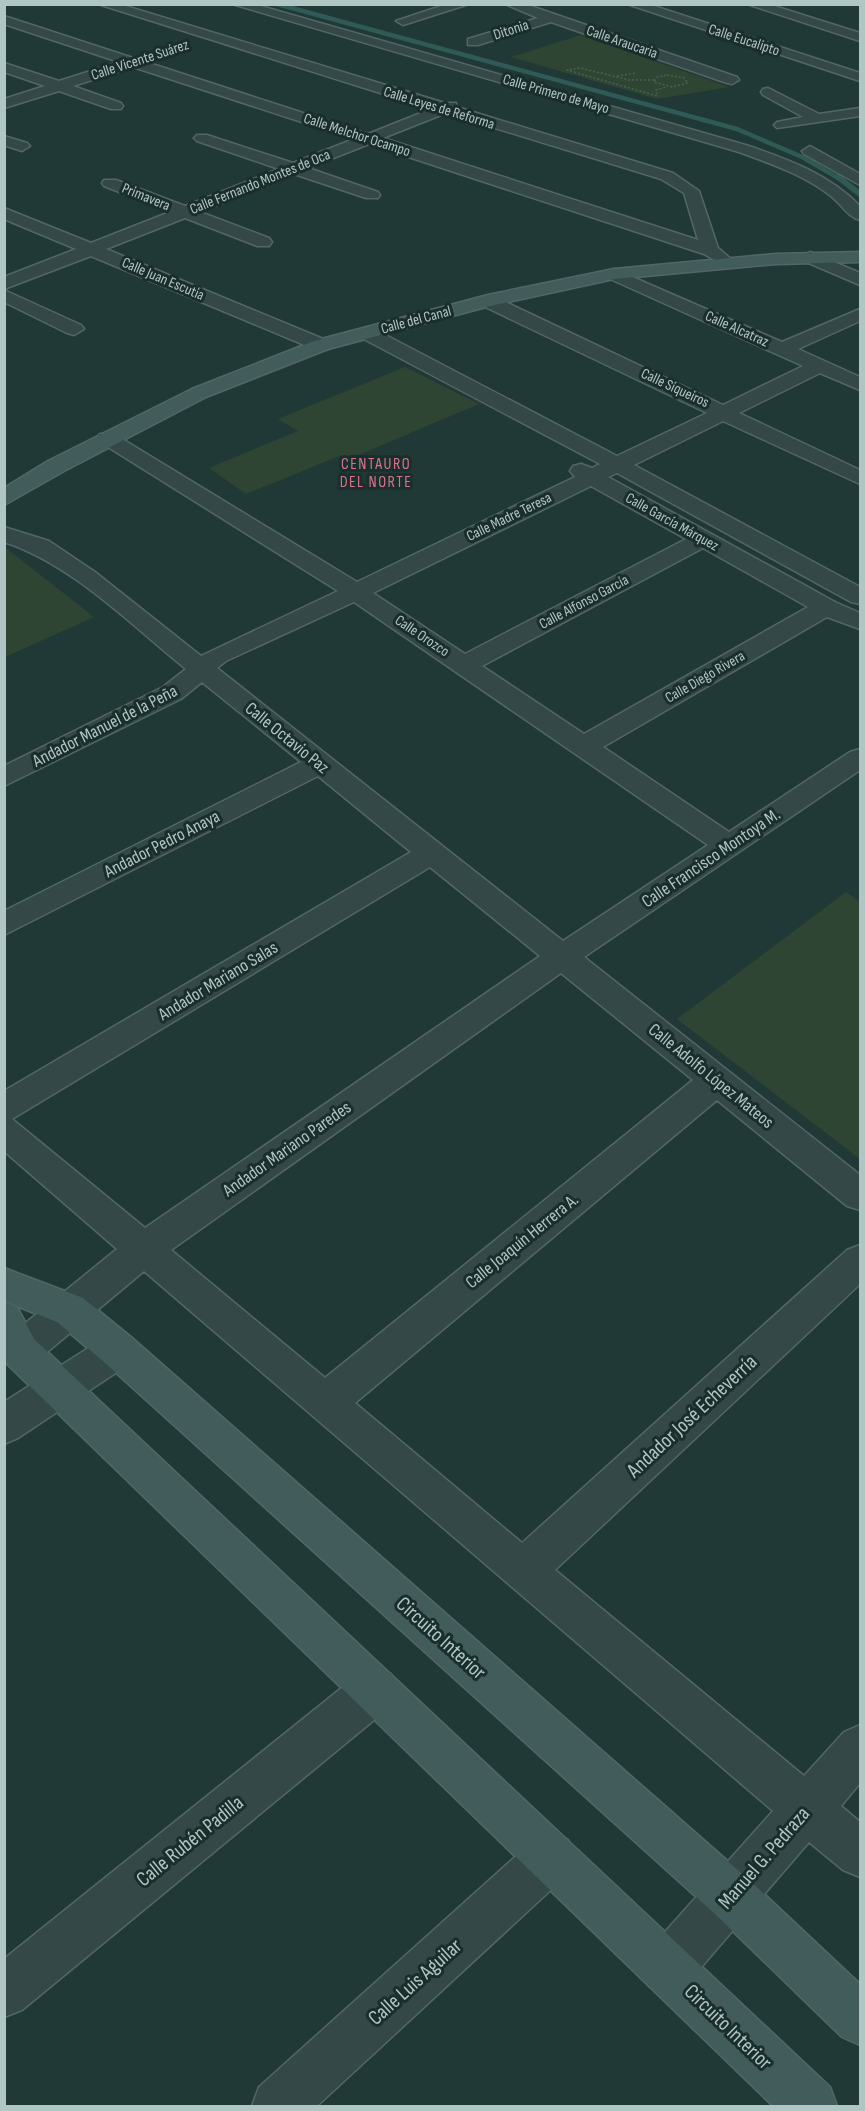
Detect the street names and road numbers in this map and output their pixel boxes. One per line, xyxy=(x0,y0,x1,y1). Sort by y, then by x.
street label: Ditonia xyxy=(491,15,531,45)
street label: Calle Eucalipto xyxy=(706,20,782,60)
street label: Calle Araucaria xyxy=(584,21,660,63)
street label: Calle Vicente Suárez xyxy=(89,35,192,85)
street label: Calle Primero de Mayo xyxy=(501,70,611,118)
street label: Calle Leyes de Reforma xyxy=(381,82,497,134)
street label: Calle Melchor Ocampo xyxy=(301,109,413,161)
street label: Calle Fernando Montes de Oca xyxy=(187,145,333,219)
street label: Primavera xyxy=(119,179,173,215)
street label: Calle Juan Escutia xyxy=(119,253,207,305)
street label: Calle del Canal xyxy=(379,302,453,338)
street label: Calle Alcatraz xyxy=(702,307,772,352)
street label: Calle Siqueiros xyxy=(638,364,712,412)
street label: Calle Madre Teresa xyxy=(463,488,555,546)
street label: Calle García Márquez xyxy=(622,489,722,556)
street label: Calle Alfonso García xyxy=(536,570,632,634)
street label: Calle Orozco xyxy=(391,611,453,661)
street label: Calle Diego Rivera xyxy=(662,646,748,707)
street label: Andador Manuel de la Peña xyxy=(28,680,181,772)
street label: Calle Octavio Paz xyxy=(241,698,334,779)
street label: Calle Francisco Montoya M. xyxy=(638,804,784,912)
street label: Andador Pedro Anaya xyxy=(100,806,223,883)
street label: Andador Mariano Salas xyxy=(154,937,282,1025)
street label: Calle Adolfo López Mateos xyxy=(644,1019,778,1133)
street label: Andador Mariano Paredes xyxy=(218,1097,355,1202)
street label: Calle Joaquín Herrera A. xyxy=(461,1189,583,1293)
street label: Andador José Echeverría xyxy=(621,1349,762,1483)
street label: Circuito Interior xyxy=(391,1591,491,1685)
street label: Calle Rubén Padilla xyxy=(131,1790,249,1892)
street label: Manuel G. Pedraza xyxy=(713,1802,815,1914)
street label: Calle Luis Aguilar xyxy=(363,1933,467,2031)
street label: Circuito Interior xyxy=(679,1979,777,2075)

